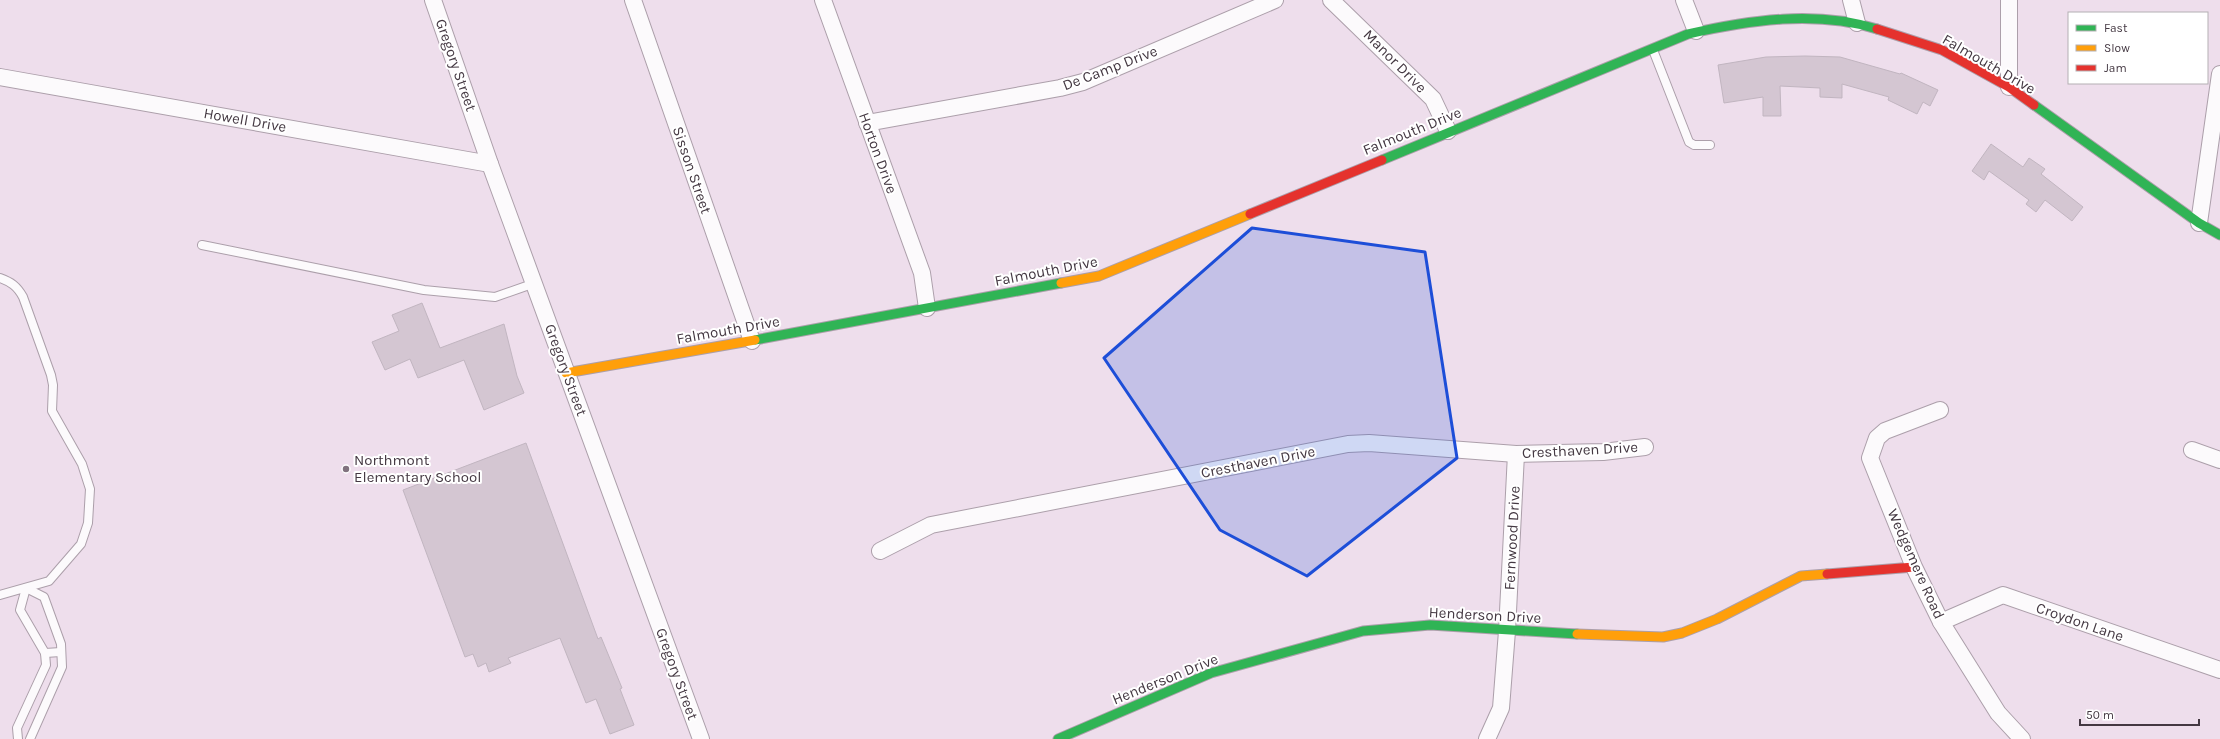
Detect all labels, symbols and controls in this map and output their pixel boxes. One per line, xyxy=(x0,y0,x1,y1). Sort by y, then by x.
legend xyxy=(2068,12,2208,84)
street label: Gregory Street xyxy=(432,16,480,114)
text: Fast xyxy=(2104,21,2128,35)
street label: Manor Drive xyxy=(1360,26,1430,96)
street label: Falmouth Drive xyxy=(1939,30,2039,98)
text: Slow xyxy=(2104,41,2130,55)
street label: De Camp Drive xyxy=(1060,42,1160,94)
text: Jam xyxy=(2104,61,2127,75)
street label: Falmouth Drive xyxy=(1360,103,1464,159)
street label: Howell Drive xyxy=(202,104,288,136)
street label: Horton Drive xyxy=(855,110,901,196)
street label: Sisson Street xyxy=(669,124,715,216)
street label: Falmouth Drive xyxy=(993,252,1099,290)
street label: Falmouth Drive xyxy=(675,312,781,348)
street label: Gregory Street xyxy=(541,322,591,419)
street label: Cresthaven Drive xyxy=(1522,438,1638,462)
street label: Cresthaven Drive xyxy=(1199,442,1317,482)
place label: Northmont Elementary School xyxy=(354,451,481,486)
marker: Northmont Elementary School xyxy=(341,464,351,474)
street label: Fernwood Drive xyxy=(1500,485,1524,591)
street label: Wedgemere Road xyxy=(1884,506,1948,622)
street label: Croydon Lane xyxy=(2034,599,2126,645)
street label: Henderson Drive xyxy=(1428,603,1542,627)
street label: Gregory Street xyxy=(652,626,702,723)
street label: Henderson Drive xyxy=(1109,650,1221,708)
scale bar xyxy=(2080,701,2199,727)
text: 50 m xyxy=(2086,708,2114,722)

